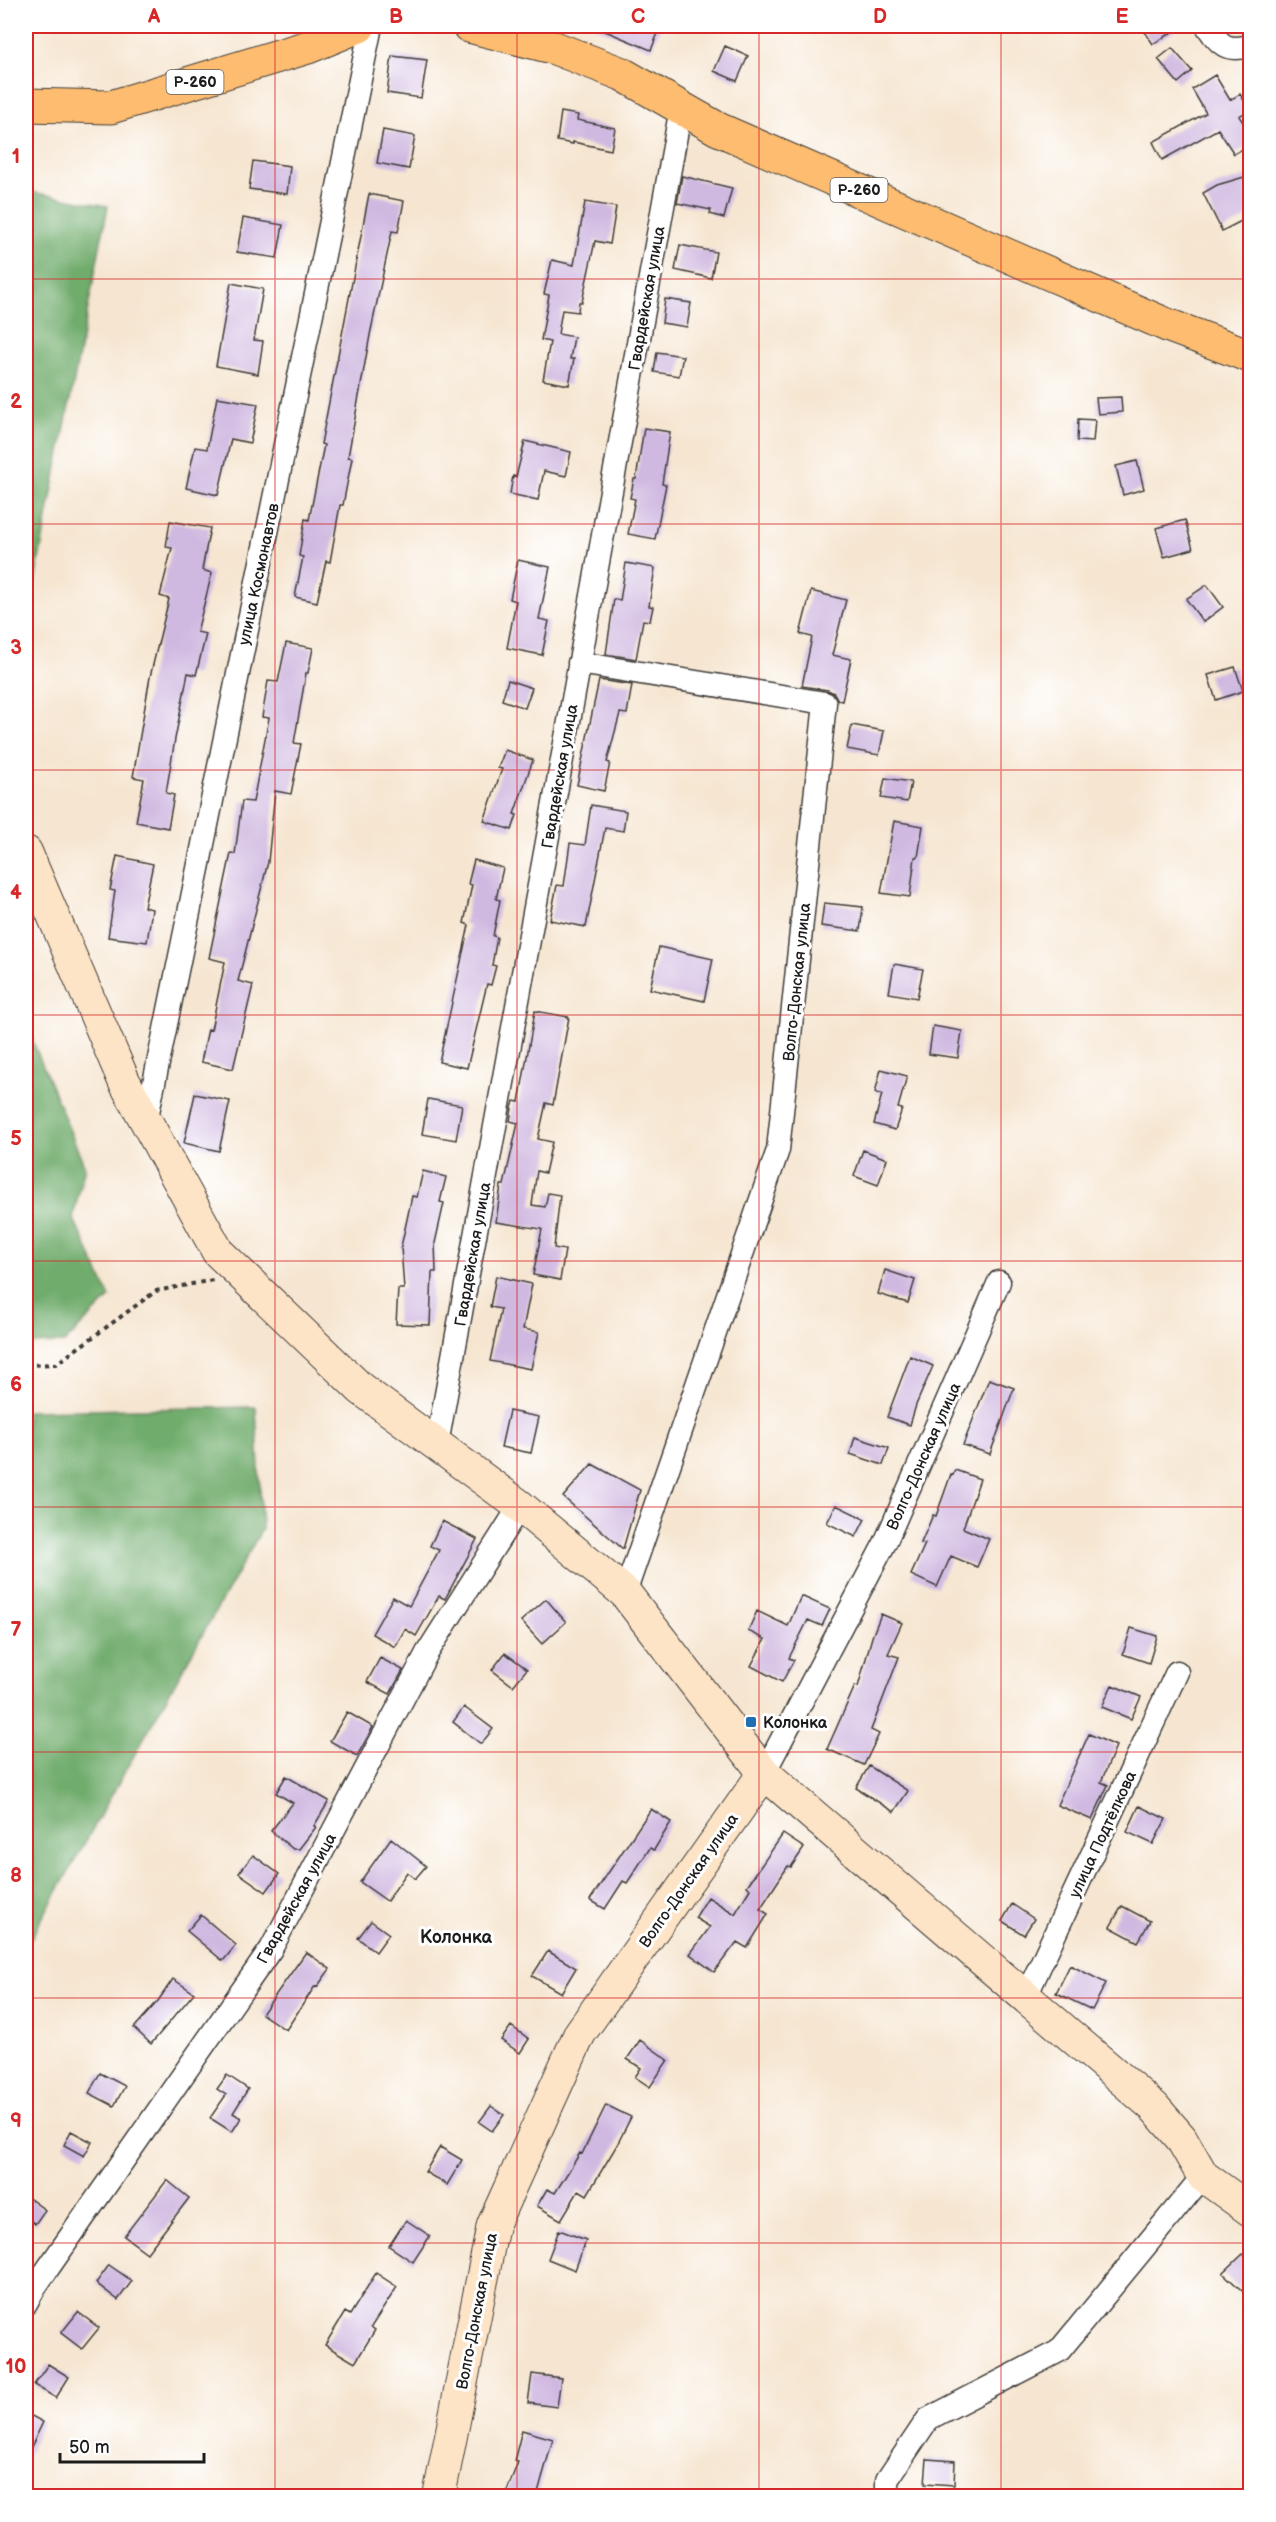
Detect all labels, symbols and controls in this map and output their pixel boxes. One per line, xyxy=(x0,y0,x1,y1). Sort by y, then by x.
text: A xyxy=(147,5,161,29)
text: B xyxy=(389,5,403,29)
text: C xyxy=(631,5,645,29)
text: D xyxy=(873,5,887,29)
text: E xyxy=(1116,5,1129,29)
road number: Р-260 xyxy=(166,70,224,94)
text: 1 xyxy=(12,145,20,169)
road number: Р-260 xyxy=(830,178,888,202)
street label: Гвардейская улица xyxy=(625,224,670,372)
text: 2 xyxy=(10,390,22,414)
street label: улица Космонавтов xyxy=(235,501,284,647)
text: 3 xyxy=(10,636,22,660)
street label: Гвардейская улица xyxy=(538,702,583,850)
text: 4 xyxy=(10,881,22,905)
street label: Волго-Донская улица xyxy=(780,901,815,1062)
text: 5 xyxy=(10,1127,22,1151)
street label: Гвардейская улица xyxy=(451,1180,496,1328)
text: 6 xyxy=(10,1373,22,1397)
street label: Волго-Донская улица xyxy=(883,1380,966,1533)
text: 7 xyxy=(10,1618,22,1642)
place label: Колонка xyxy=(763,1714,828,1733)
marker: Колонка xyxy=(744,1715,758,1729)
street label: улица Подтёлкова xyxy=(1066,1768,1141,1901)
street label: Волго-Донская улица xyxy=(636,1810,743,1952)
street label: Гвардейская улица xyxy=(254,1830,341,1967)
text: 8 xyxy=(10,1864,22,1888)
district label: Колонка xyxy=(420,1927,493,1948)
text: 9 xyxy=(10,2109,22,2133)
street label: Волго-Донская улица xyxy=(453,2231,502,2391)
text: 10 xyxy=(6,2355,26,2379)
scale bar xyxy=(60,2426,204,2464)
text: 50 m xyxy=(69,2437,110,2458)

